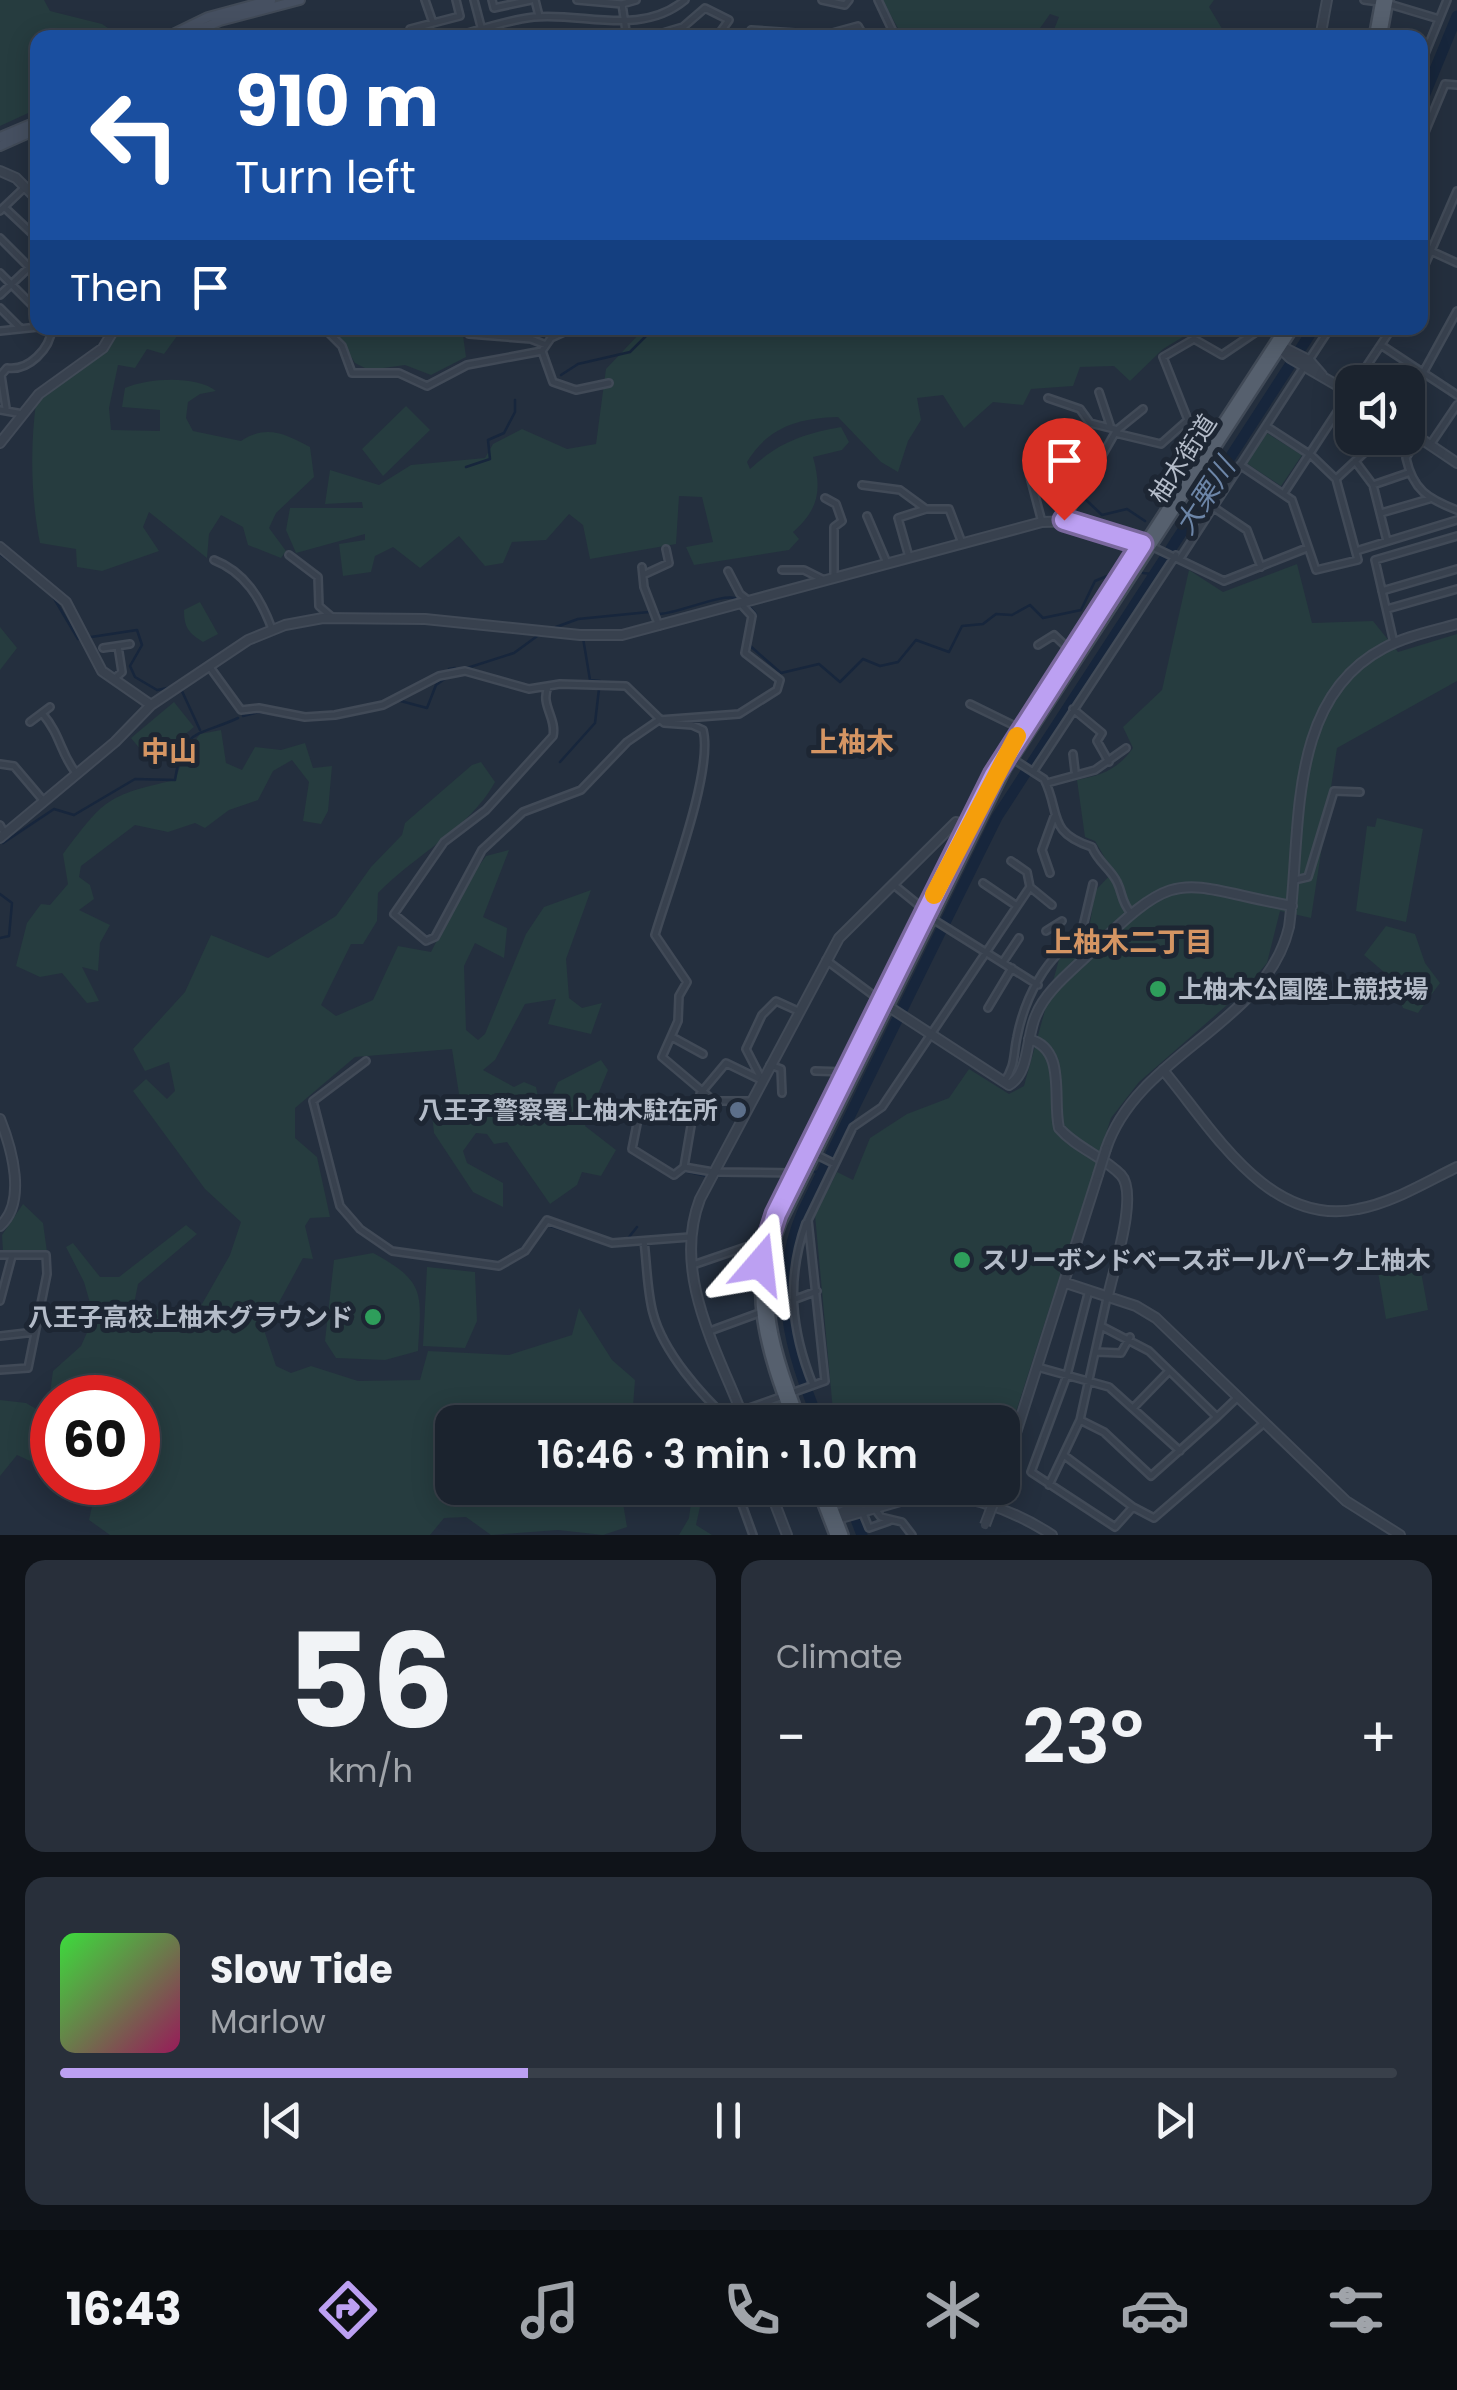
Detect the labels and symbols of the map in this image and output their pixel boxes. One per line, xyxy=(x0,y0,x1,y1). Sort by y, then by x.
street label: 柚木街道 xyxy=(1141,408,1225,510)
pin xyxy=(1022,418,1107,521)
water label: 大栗川 xyxy=(1166,448,1246,542)
district label: 上柚木 xyxy=(810,723,894,762)
district label: 中山 xyxy=(141,732,197,771)
district label: 上柚木二丁目 xyxy=(1045,923,1213,962)
place label: 上柚木公園陸上競技場 xyxy=(1178,972,1428,1007)
marker: 上柚木公園陸上競技場 xyxy=(1147,978,1169,1000)
place label: 八王子警察署上柚木駐在所 xyxy=(418,1093,718,1128)
marker: 八王子警察署上柚木駐在所 xyxy=(727,1099,749,1121)
position arrow xyxy=(708,1212,812,1316)
place label: スリーボンドベースボールパーク上柚木 xyxy=(982,1243,1431,1278)
marker: スリーボンドベースボールパーク上柚木 xyxy=(951,1249,973,1271)
place label: 八王子高校上柚木グラウンド xyxy=(28,1300,353,1335)
marker: 八王子高校上柚木グラウンド xyxy=(362,1306,384,1328)
speed limit sign: 60 xyxy=(30,1375,160,1505)

